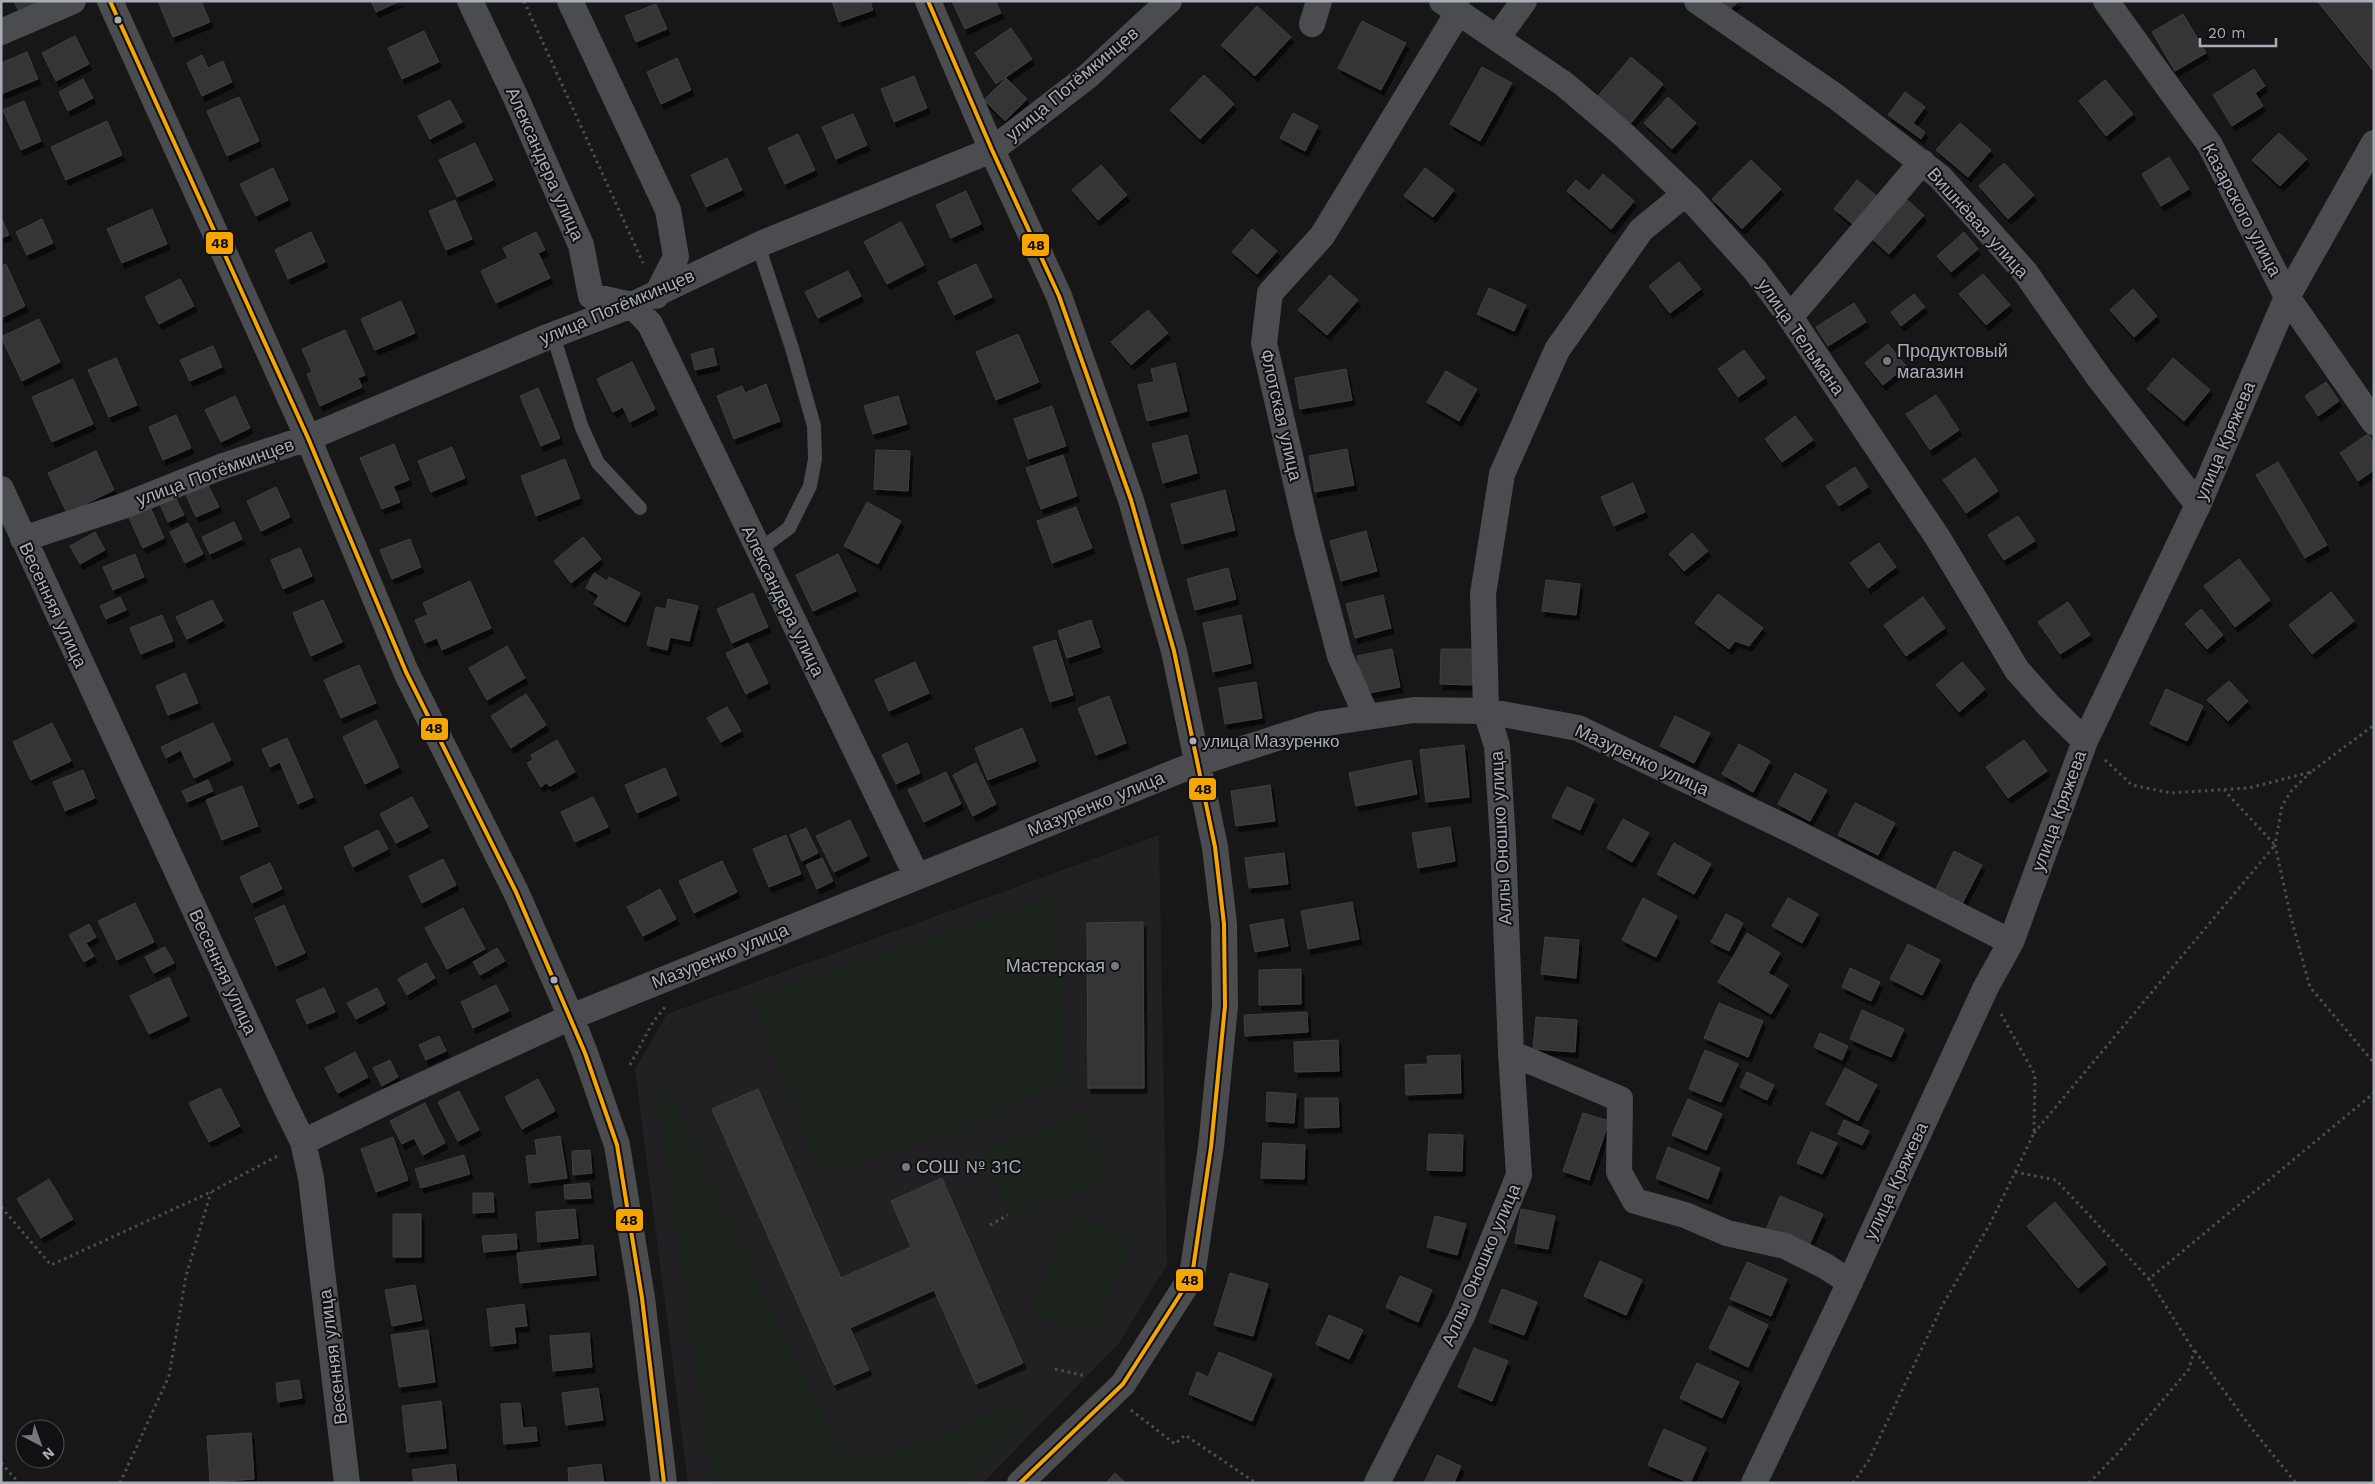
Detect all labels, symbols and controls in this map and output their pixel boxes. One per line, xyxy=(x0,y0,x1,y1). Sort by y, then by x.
unlabelled marker xyxy=(113,15,123,25)
scale bar xyxy=(2200,15,2276,47)
street label: улица Потёмкинцев xyxy=(1001,22,1142,145)
text: 20 m xyxy=(2208,24,2246,42)
street label: Александера улица xyxy=(502,84,589,245)
street label: Казарского улица xyxy=(2199,140,2287,281)
street label: Вишнёвая улица xyxy=(1923,163,2034,283)
line badge: 48 xyxy=(205,231,234,255)
line badge: 48 xyxy=(1021,233,1050,257)
text: 48 xyxy=(211,235,229,251)
text: 48 xyxy=(1027,237,1045,253)
street label: улица Потёмкинцев xyxy=(536,264,697,349)
street label: улица Тельмана xyxy=(1753,274,1850,400)
place label: Продуктовый магазин xyxy=(1897,340,2008,382)
street label: Флотская улица xyxy=(1256,347,1307,484)
marker: Продуктовый магазин xyxy=(1881,355,1893,367)
street label: улица Кряжева xyxy=(2190,377,2259,503)
street label: улица Потёмкинцев xyxy=(133,433,297,510)
street label: Александера улица xyxy=(738,522,830,681)
street label: Весенняя улица xyxy=(15,539,92,672)
line badge: 48 xyxy=(420,717,449,741)
street label: Мазуренко улица xyxy=(1572,719,1713,800)
text: 48 xyxy=(425,720,443,736)
place label: улица Мазуренко xyxy=(1202,731,1339,751)
marker: улица Мазуренко xyxy=(1188,736,1198,746)
street label: улица Кряжева xyxy=(2027,747,2090,874)
street label: Аллы Оношко улица xyxy=(1485,750,1516,926)
street label: Мазуренко улица xyxy=(1024,766,1168,841)
line badge: 48 xyxy=(1188,777,1217,801)
text: 48 xyxy=(1194,781,1212,797)
street label: Весенняя улица xyxy=(185,906,262,1039)
street label: Мазуренко улица xyxy=(648,918,792,993)
place label: Мастерская xyxy=(1006,955,1105,976)
marker: Мастерская xyxy=(1109,960,1121,972)
unlabelled marker xyxy=(549,975,559,985)
street label: улица Кряжева xyxy=(1859,1118,1932,1243)
place label: СОШ № 31С xyxy=(916,1156,1022,1177)
marker: СОШ № 31С xyxy=(900,1161,912,1173)
street label: Аллы Оношко улица xyxy=(1437,1180,1525,1349)
line badge: 48 xyxy=(615,1208,644,1232)
text: 48 xyxy=(620,1212,638,1228)
line badge: 48 xyxy=(1175,1268,1204,1292)
text: 48 xyxy=(1181,1272,1199,1288)
street label: Весенняя улица xyxy=(314,1287,351,1426)
north arrow xyxy=(15,1419,65,1469)
text: N xyxy=(39,1444,58,1463)

